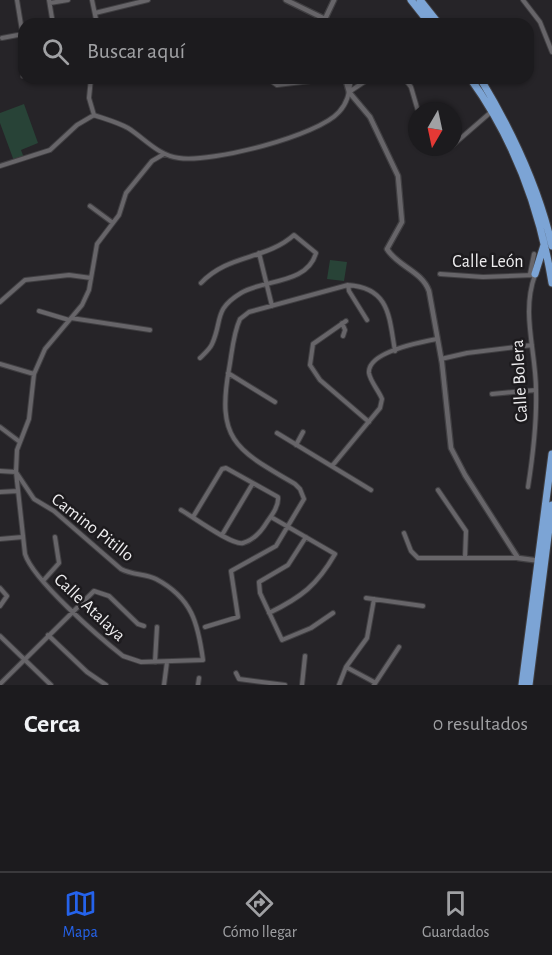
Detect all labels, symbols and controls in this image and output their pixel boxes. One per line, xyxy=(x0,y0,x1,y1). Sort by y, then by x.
search box xyxy=(18,18,534,84)
icon: search xyxy=(39,35,72,68)
text: Buscar aquí xyxy=(87,40,185,62)
north arrow xyxy=(408,102,462,156)
street label: Calle León xyxy=(452,253,524,271)
street label: Calle Bolera xyxy=(509,339,531,423)
street label: Camino Pitillo xyxy=(48,490,137,565)
street label: Calle Atalaya xyxy=(50,570,128,645)
text: Cerca xyxy=(24,711,81,737)
text: 0 resultados xyxy=(433,714,528,734)
tab: Mapa xyxy=(62,887,98,942)
tab: Cómo llegar xyxy=(223,887,297,942)
tab: Guardados xyxy=(422,887,490,942)

